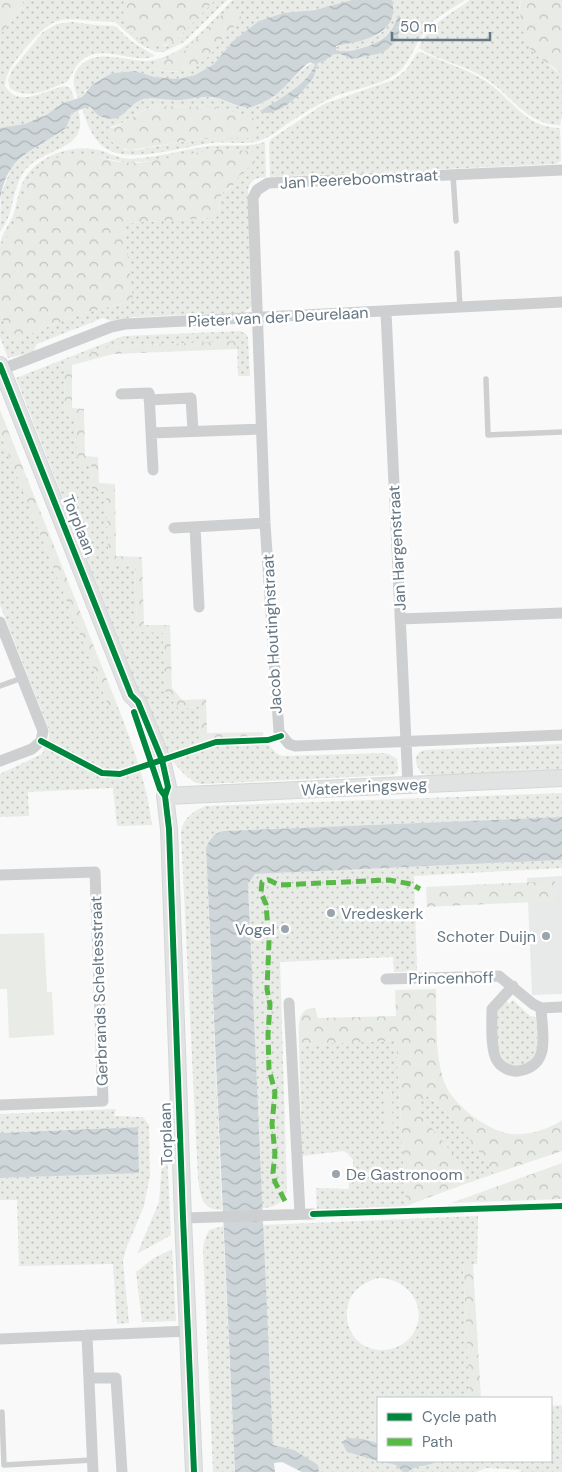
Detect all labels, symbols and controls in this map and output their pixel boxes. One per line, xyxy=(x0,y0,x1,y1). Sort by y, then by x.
scale bar xyxy=(392,10,490,42)
text: 50 m xyxy=(400,17,437,37)
street label: Jan Peereboomstraat xyxy=(279,164,439,194)
street label: Pieter van der Deurelaan xyxy=(187,302,369,332)
street label: Jan Hargenstraat xyxy=(383,485,411,611)
street label: Torplaan xyxy=(57,492,101,558)
street label: Jacob Houtinghstraat xyxy=(257,554,287,714)
street label: Waterkeringsweg xyxy=(300,773,428,801)
street label: Gerbrands Scheltesstraat xyxy=(85,896,113,1086)
place label: Vredeskerk xyxy=(341,903,424,924)
marker: Vredeskerk xyxy=(325,907,337,919)
place label: Vogel xyxy=(235,919,275,940)
marker: Vogel xyxy=(279,923,291,935)
place label: Schoter Duijn xyxy=(437,926,536,947)
marker: Schoter Duijn xyxy=(540,930,552,942)
street label: Princenhoff xyxy=(408,967,494,989)
street label: Torplaan xyxy=(154,1102,178,1166)
place label: De Gastronoom xyxy=(346,1164,463,1185)
marker: De Gastronoom xyxy=(330,1168,342,1180)
legend xyxy=(377,1397,552,1462)
text: Cycle path xyxy=(422,1407,497,1427)
text: Path xyxy=(422,1432,453,1452)

